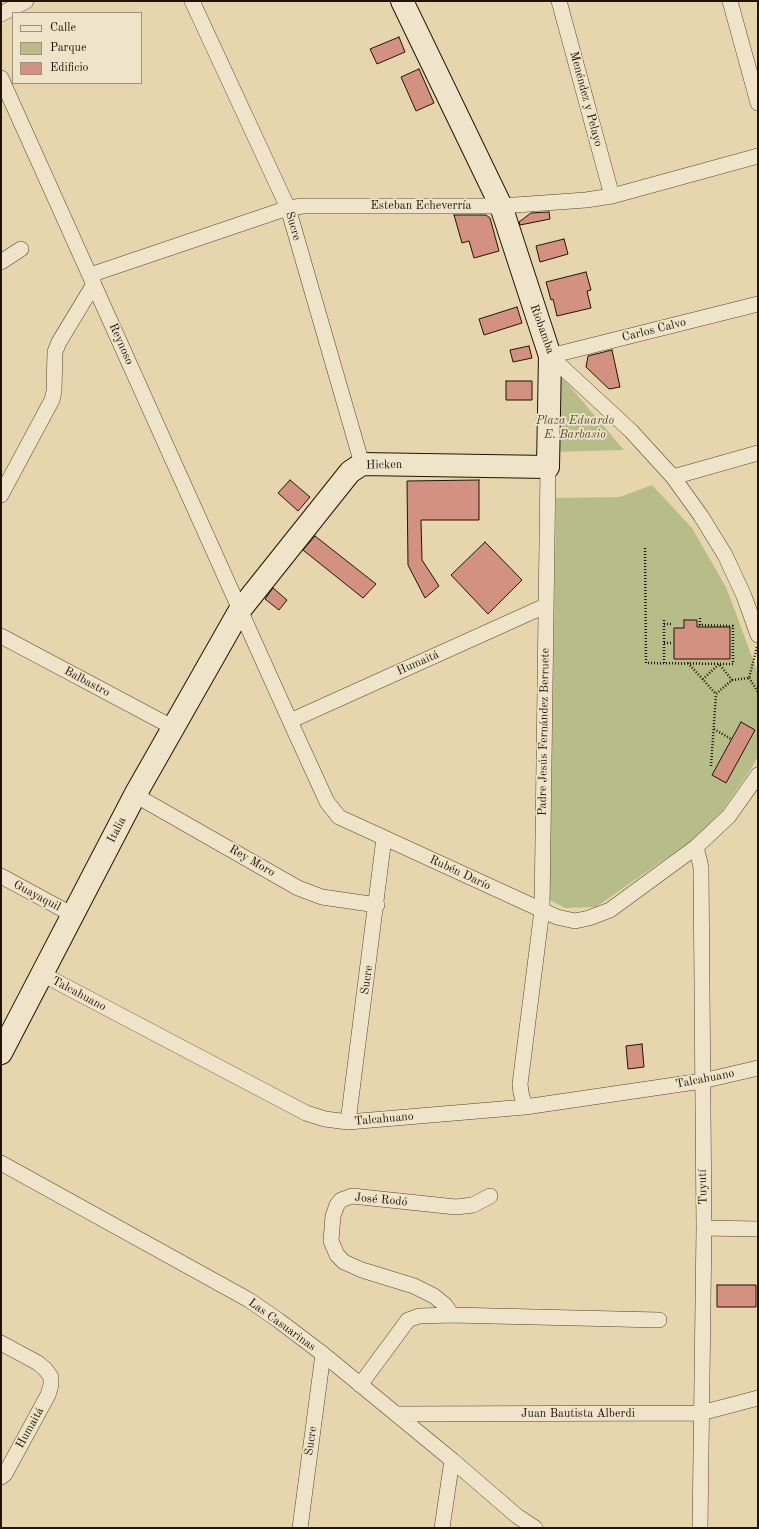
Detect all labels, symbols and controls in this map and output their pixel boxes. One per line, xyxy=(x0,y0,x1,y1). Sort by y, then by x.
legend xyxy=(12,12,142,84)
text: Calle xyxy=(50,22,76,34)
text: Parque xyxy=(50,42,86,54)
street label: Menéndez y Pelayo xyxy=(566,50,606,148)
text: Edificio xyxy=(50,62,89,74)
street label: Esteban Echeverría xyxy=(371,199,471,213)
street label: Sucre xyxy=(282,210,304,242)
street label: Riobamba xyxy=(526,302,558,356)
street label: Carlos Calvo xyxy=(620,315,688,345)
street label: Reynoso xyxy=(105,321,137,367)
park label: Plaza Eduardo E. Barbasio xyxy=(536,414,614,442)
street label: Hicken xyxy=(366,457,402,473)
street label: Humaitá xyxy=(395,647,441,679)
street label: Padre Jesús Fernández Berruete xyxy=(535,648,553,816)
street label: Balbastro xyxy=(62,664,112,700)
street label: Italia xyxy=(104,815,130,845)
street label: Rey Moro xyxy=(226,842,278,880)
street label: Rubén Darío xyxy=(427,853,493,893)
street label: Guayaquil xyxy=(11,878,63,914)
street label: Sucre xyxy=(358,964,376,996)
street label: Talcahuano xyxy=(49,974,109,1014)
street label: Talcahuano xyxy=(674,1066,736,1092)
street label: Talcahuano xyxy=(354,1109,414,1129)
street label: Tuyutí xyxy=(695,1169,711,1205)
street label: José Rodó xyxy=(354,1191,408,1209)
street label: Las Casuarinas xyxy=(245,1296,319,1354)
street label: Humaitá xyxy=(13,1405,47,1451)
street label: Juan Bautista Alberdi xyxy=(521,1407,635,1421)
street label: Sucre xyxy=(302,1425,320,1457)

